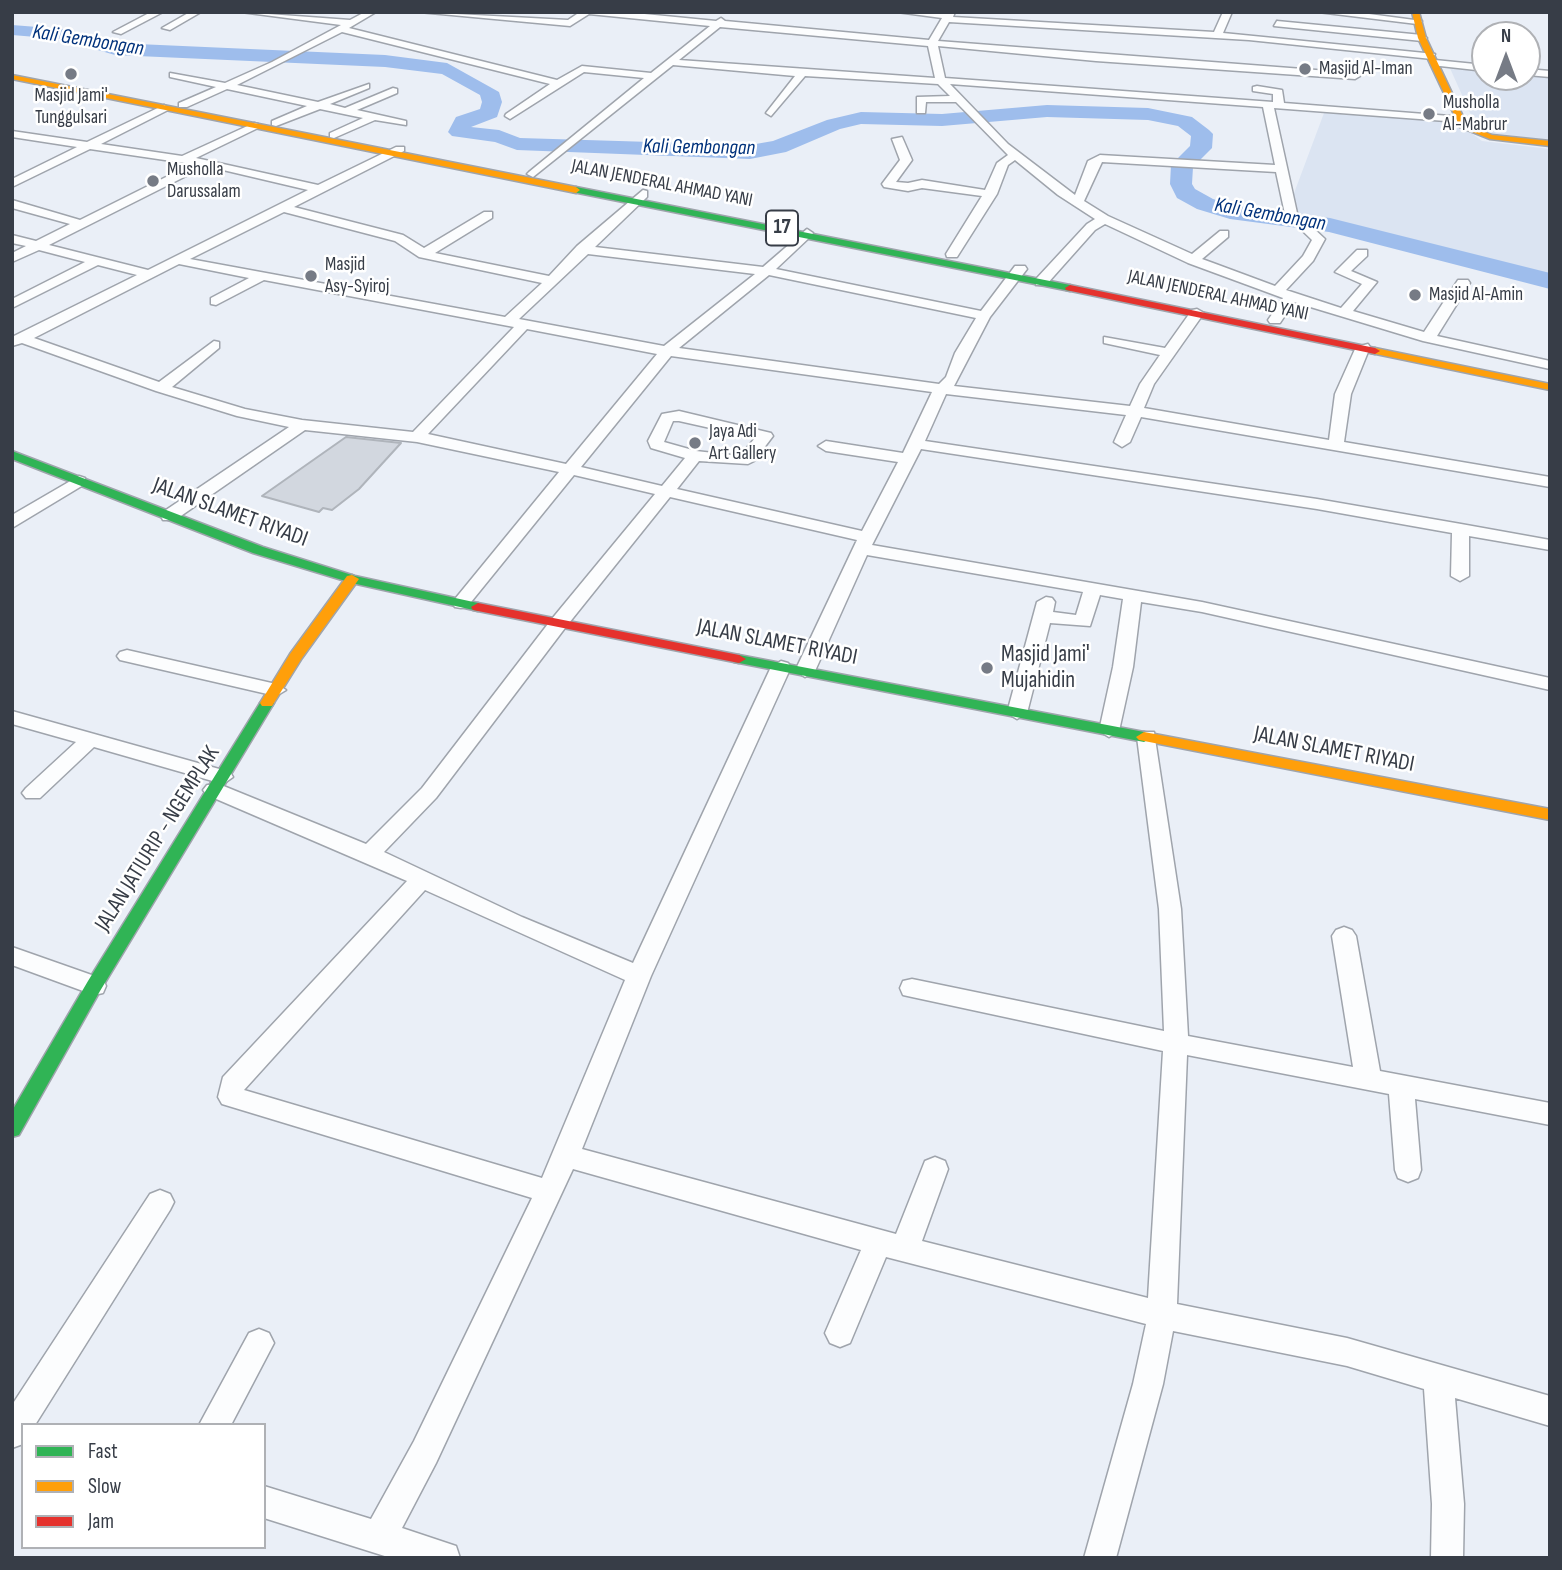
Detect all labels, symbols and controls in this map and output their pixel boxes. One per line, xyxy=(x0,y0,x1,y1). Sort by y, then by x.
water label: Kali Gembongan xyxy=(31,20,145,62)
north arrow xyxy=(1471,21,1541,91)
text: N xyxy=(1501,25,1511,48)
place label: Masjid Al-Iman xyxy=(1319,58,1413,80)
marker: Masjid Al-Iman xyxy=(1297,61,1313,77)
marker: Masjid Jami' Tunggulsari xyxy=(63,66,79,82)
place label: Masjid Jami' Tunggulsari xyxy=(34,85,108,129)
place label: Musholla Al-Mabrur xyxy=(1443,92,1507,136)
marker: Musholla Al-Mabrur xyxy=(1421,106,1437,122)
water label: Kali Gembongan xyxy=(643,134,755,162)
street label: JALAN JENDERAL AHMAD YANI xyxy=(570,155,754,213)
place label: Musholla Darussalam xyxy=(167,159,241,203)
marker: Musholla Darussalam xyxy=(145,173,161,189)
water label: Kali Gembongan xyxy=(1213,193,1327,237)
road number: 17 xyxy=(766,210,798,246)
place label: Masjid Asy-Syiroj xyxy=(325,254,389,298)
street label: JALAN JENDERAL AHMAD YANI xyxy=(1126,266,1310,326)
marker: Masjid Asy-Syiroj xyxy=(303,268,319,284)
place label: Masjid Al-Amin xyxy=(1429,284,1523,306)
marker: Masjid Al-Amin xyxy=(1407,287,1423,303)
place label: Jaya Adi Art Gallery xyxy=(709,421,776,465)
marker: Jaya Adi Art Gallery xyxy=(687,435,703,451)
street label: JALAN SLAMET RIYADI xyxy=(149,472,311,554)
street label: JALAN SLAMET RIYADI xyxy=(694,614,860,672)
place label: Masjid Jami' Mujahidin xyxy=(1001,641,1090,695)
marker: Masjid Jami' Mujahidin xyxy=(979,660,995,676)
street label: JALAN SLAMET RIYADI xyxy=(1251,721,1417,779)
street label: JALAN JATIURIP - NGEMPLAK xyxy=(90,741,226,937)
legend xyxy=(21,1423,266,1549)
text: Fast xyxy=(88,1439,118,1464)
text: Slow xyxy=(88,1474,121,1499)
text: Jam xyxy=(88,1509,114,1534)

